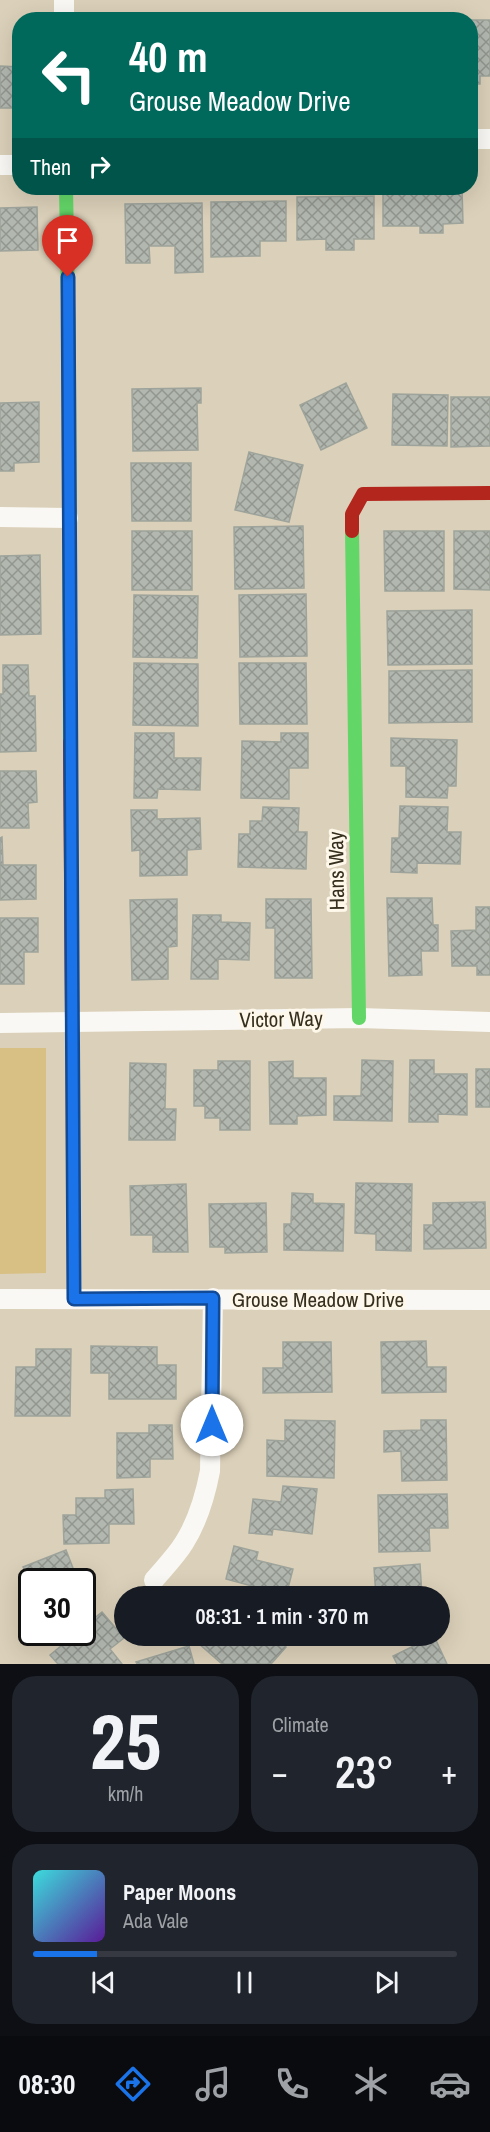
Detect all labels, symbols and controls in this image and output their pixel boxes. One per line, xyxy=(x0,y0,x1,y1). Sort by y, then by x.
text: 40 m xyxy=(129,29,208,85)
icon: left xyxy=(30,36,108,114)
text: Grouse Meadow Drive xyxy=(129,83,350,119)
icon: right xyxy=(83,150,116,183)
text: Then xyxy=(30,152,71,182)
pin xyxy=(42,215,93,277)
icon: arrive xyxy=(51,224,84,257)
street label: Hans Way xyxy=(321,831,351,911)
street label: Victor Way xyxy=(239,1004,323,1034)
street label: Grouse Meadow Drive xyxy=(232,1285,404,1314)
position arrow xyxy=(180,1393,244,1457)
speed limit sign: 30 xyxy=(18,1568,96,1646)
text: 08:31 · 1 min · 370 m xyxy=(195,1601,369,1631)
text: 25 xyxy=(90,1688,161,1793)
text: Climate xyxy=(272,1711,329,1738)
text: 23° xyxy=(335,1741,394,1802)
text: − xyxy=(272,1750,288,1794)
text: + xyxy=(441,1750,457,1794)
text: km/h xyxy=(108,1780,143,1807)
text: Paper Moons xyxy=(123,1877,236,1907)
text: Ada Vale xyxy=(123,1907,188,1934)
icon: previous xyxy=(87,1966,120,1999)
icon: pause xyxy=(228,1966,261,1999)
icon: next xyxy=(370,1966,403,1999)
icon: directions xyxy=(112,2063,154,2105)
icon: music xyxy=(192,2063,234,2105)
icon: phone xyxy=(271,2063,313,2105)
icon: climate xyxy=(350,2063,392,2105)
icon: car xyxy=(429,2063,471,2105)
text: 08:30 xyxy=(19,2066,75,2102)

